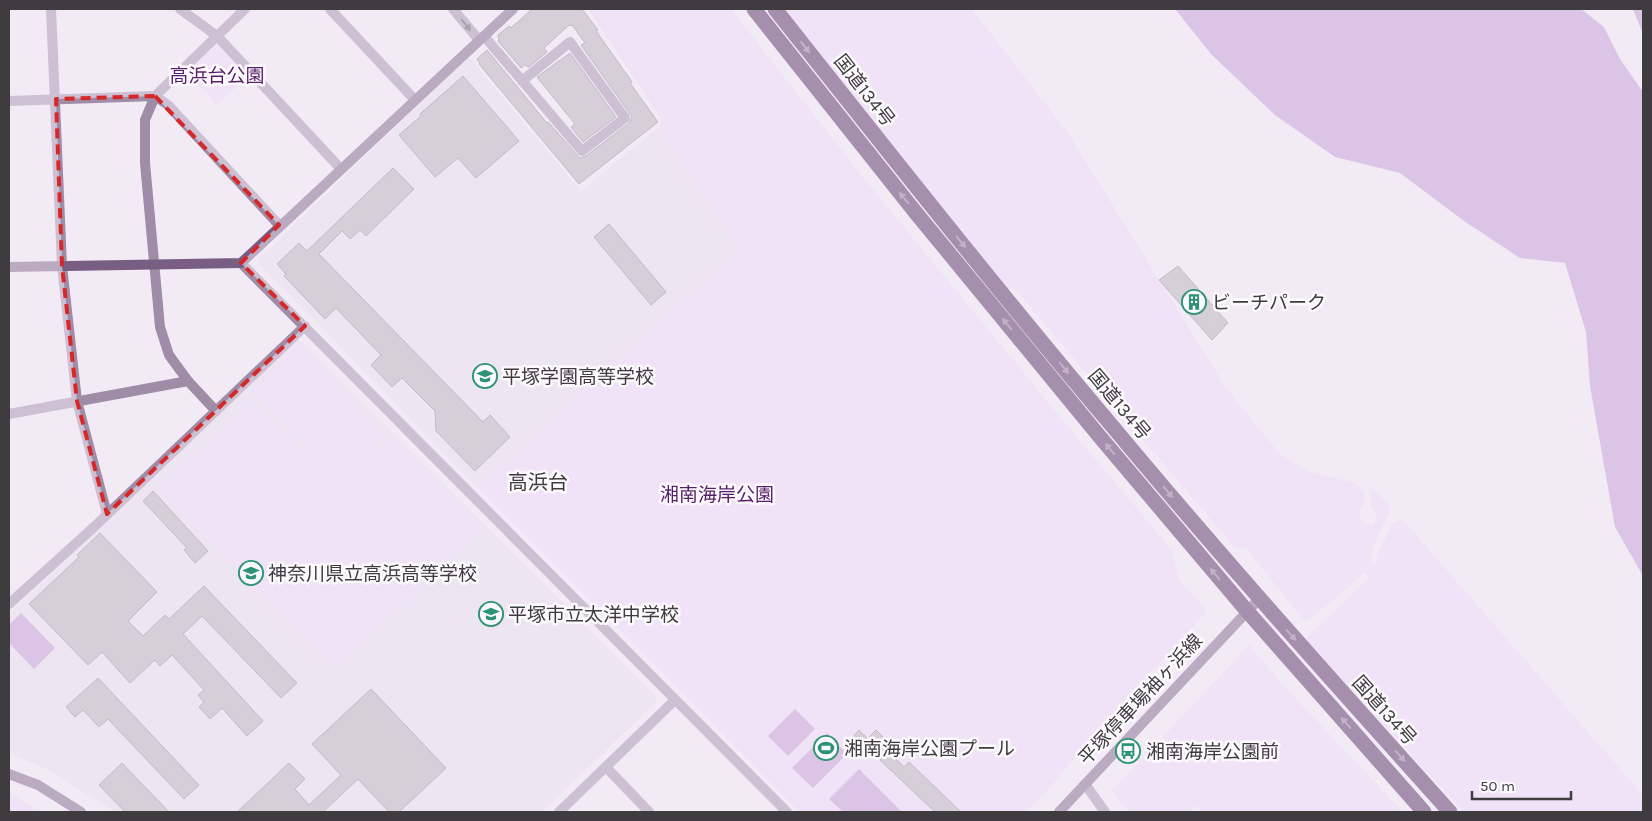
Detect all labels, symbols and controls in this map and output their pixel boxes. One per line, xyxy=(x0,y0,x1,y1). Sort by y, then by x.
one-way arrow xyxy=(460,18,471,31)
one-way arrow xyxy=(800,40,810,54)
street label: 国道134号 xyxy=(829,50,899,131)
park label: 高浜台公園 xyxy=(169,65,265,87)
one-way arrow xyxy=(898,192,909,205)
one-way arrow xyxy=(956,235,967,248)
building icon: ビーチパーク xyxy=(1181,289,1207,315)
place label: ビーチパーク xyxy=(1212,292,1326,314)
one-way arrow xyxy=(1002,318,1013,330)
one-way arrow xyxy=(1059,361,1070,374)
school or university icon: 平塚学園高等学校 xyxy=(472,363,498,389)
street label: 国道134号 xyxy=(1083,365,1155,444)
place label: 平塚学園高等学校 xyxy=(502,366,654,388)
one-way arrow xyxy=(1105,443,1116,456)
district label: 高浜台 xyxy=(508,471,568,494)
park label: 湘南海岸公園 xyxy=(660,484,774,506)
one-way arrow xyxy=(1163,486,1174,499)
school or university icon: 神奈川県立高浜高等学校 xyxy=(238,560,264,586)
place label: 神奈川県立高浜高等学校 xyxy=(268,563,477,585)
one-way arrow xyxy=(1209,568,1221,580)
school or university icon: 平塚市立太洋中学校 xyxy=(478,601,504,627)
place label: 平塚市立太洋中学校 xyxy=(508,604,679,626)
one-way arrow xyxy=(1286,628,1297,641)
street label: 平塚停車場袖ヶ浜線 xyxy=(1074,630,1207,770)
street label: 国道134号 xyxy=(1348,672,1421,750)
one-way arrow xyxy=(1340,718,1352,730)
sports icon: 湘南海岸公園プール xyxy=(813,735,839,761)
place label: 湘南海岸公園プール xyxy=(844,738,1015,760)
bus stop icon: 湘南海岸公園前 xyxy=(1115,738,1141,764)
place label: 湘南海岸公園前 xyxy=(1146,741,1279,763)
one-way arrow xyxy=(1394,750,1405,763)
scale bar xyxy=(1472,768,1571,800)
text: 50 m xyxy=(1480,777,1515,795)

